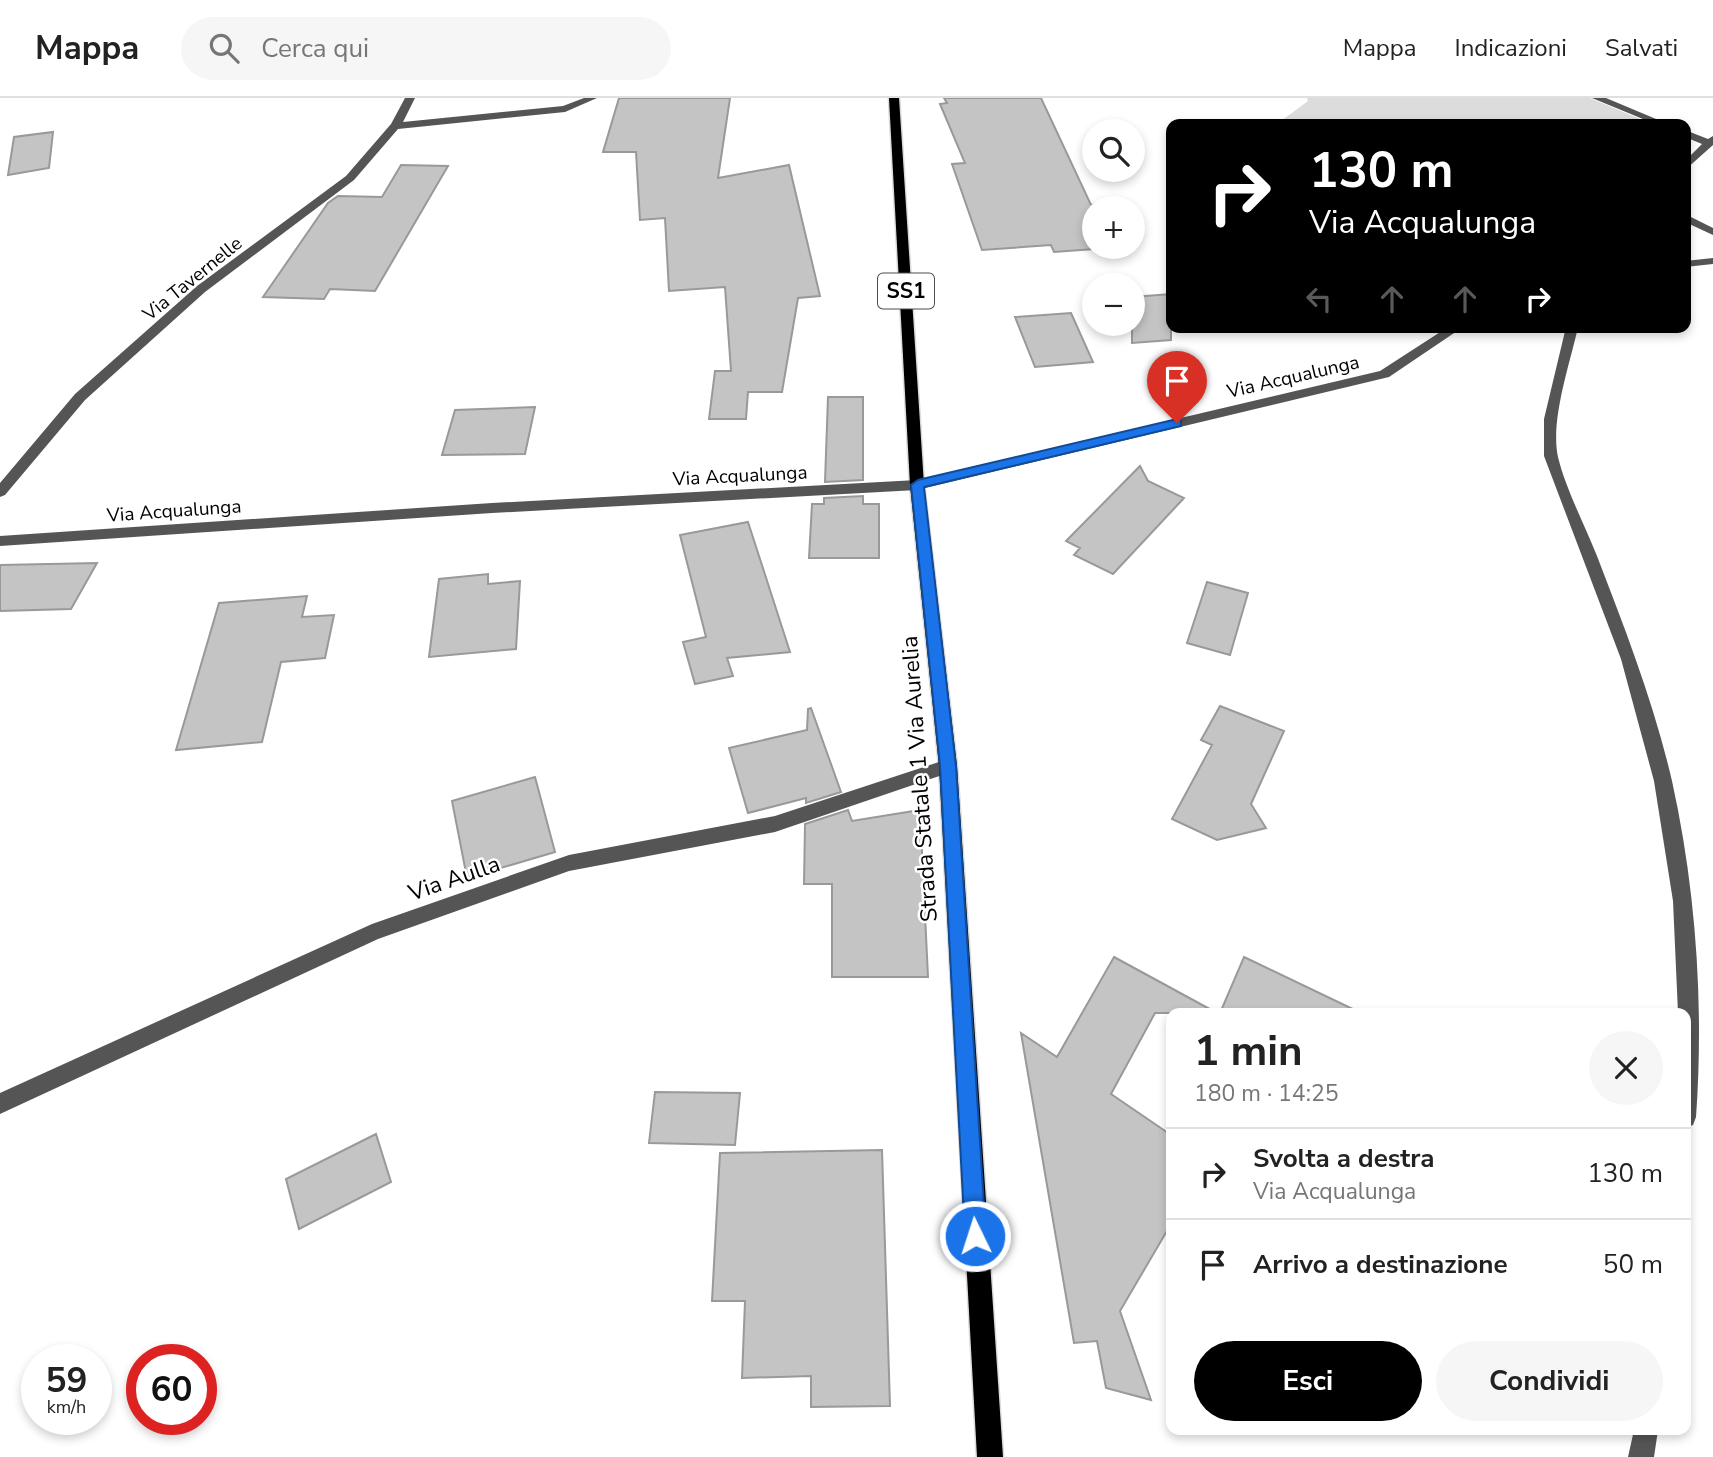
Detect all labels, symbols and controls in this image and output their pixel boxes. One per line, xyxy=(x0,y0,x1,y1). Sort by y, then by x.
search box xyxy=(181,17,671,80)
text: Mappa xyxy=(35,26,139,71)
icon: search xyxy=(205,29,243,67)
text: Cerca qui xyxy=(261,31,369,66)
text: Mappa xyxy=(1343,32,1417,64)
text: Indicazioni xyxy=(1455,32,1567,64)
text: Salvati xyxy=(1605,32,1678,64)
map controls xyxy=(1082,119,1145,336)
button: search xyxy=(1082,119,1145,182)
text: 130 m xyxy=(1309,137,1453,204)
icon: right xyxy=(1194,147,1285,238)
button: + xyxy=(1082,196,1145,259)
text: Via Acqualunga xyxy=(1309,201,1536,244)
street label: Via Tavernelle xyxy=(137,231,248,328)
button: − xyxy=(1082,273,1145,336)
road number: SS1 xyxy=(878,274,934,308)
icon: left xyxy=(1300,280,1338,318)
icon: ahead xyxy=(1373,280,1411,318)
icon: ahead xyxy=(1446,280,1484,318)
icon: right xyxy=(1519,280,1557,318)
street label: Via Acqualunga xyxy=(1224,349,1362,405)
pin xyxy=(1147,351,1207,423)
icon: arrive xyxy=(1158,362,1196,400)
street label: Via Acqualunga xyxy=(671,459,808,493)
street label: Via Acqualunga xyxy=(105,493,242,529)
street label: Strada Statale 1 Via Aurelia xyxy=(894,635,945,923)
street label: Via Aulla xyxy=(403,848,504,909)
text: 1 min xyxy=(1194,1023,1303,1080)
button: close xyxy=(1589,1031,1663,1105)
text: 180 m · 14:25 xyxy=(1194,1078,1339,1109)
text: Svolta a destra xyxy=(1253,1141,1435,1176)
icon: right xyxy=(1194,1155,1232,1193)
text: 130 m xyxy=(1587,1156,1663,1191)
text: Via Acqualunga xyxy=(1253,1176,1416,1207)
position arrow xyxy=(938,1199,1012,1273)
icon: arrive xyxy=(1194,1246,1232,1284)
text: Arrivo a destinazione xyxy=(1253,1247,1508,1282)
text: 50 m xyxy=(1603,1247,1663,1282)
button: Esci xyxy=(1194,1341,1422,1421)
button: Condividi xyxy=(1436,1341,1663,1421)
speed limit sign: 60 xyxy=(126,1344,217,1435)
text: 59 xyxy=(45,1357,88,1404)
text: km/h xyxy=(47,1395,86,1419)

